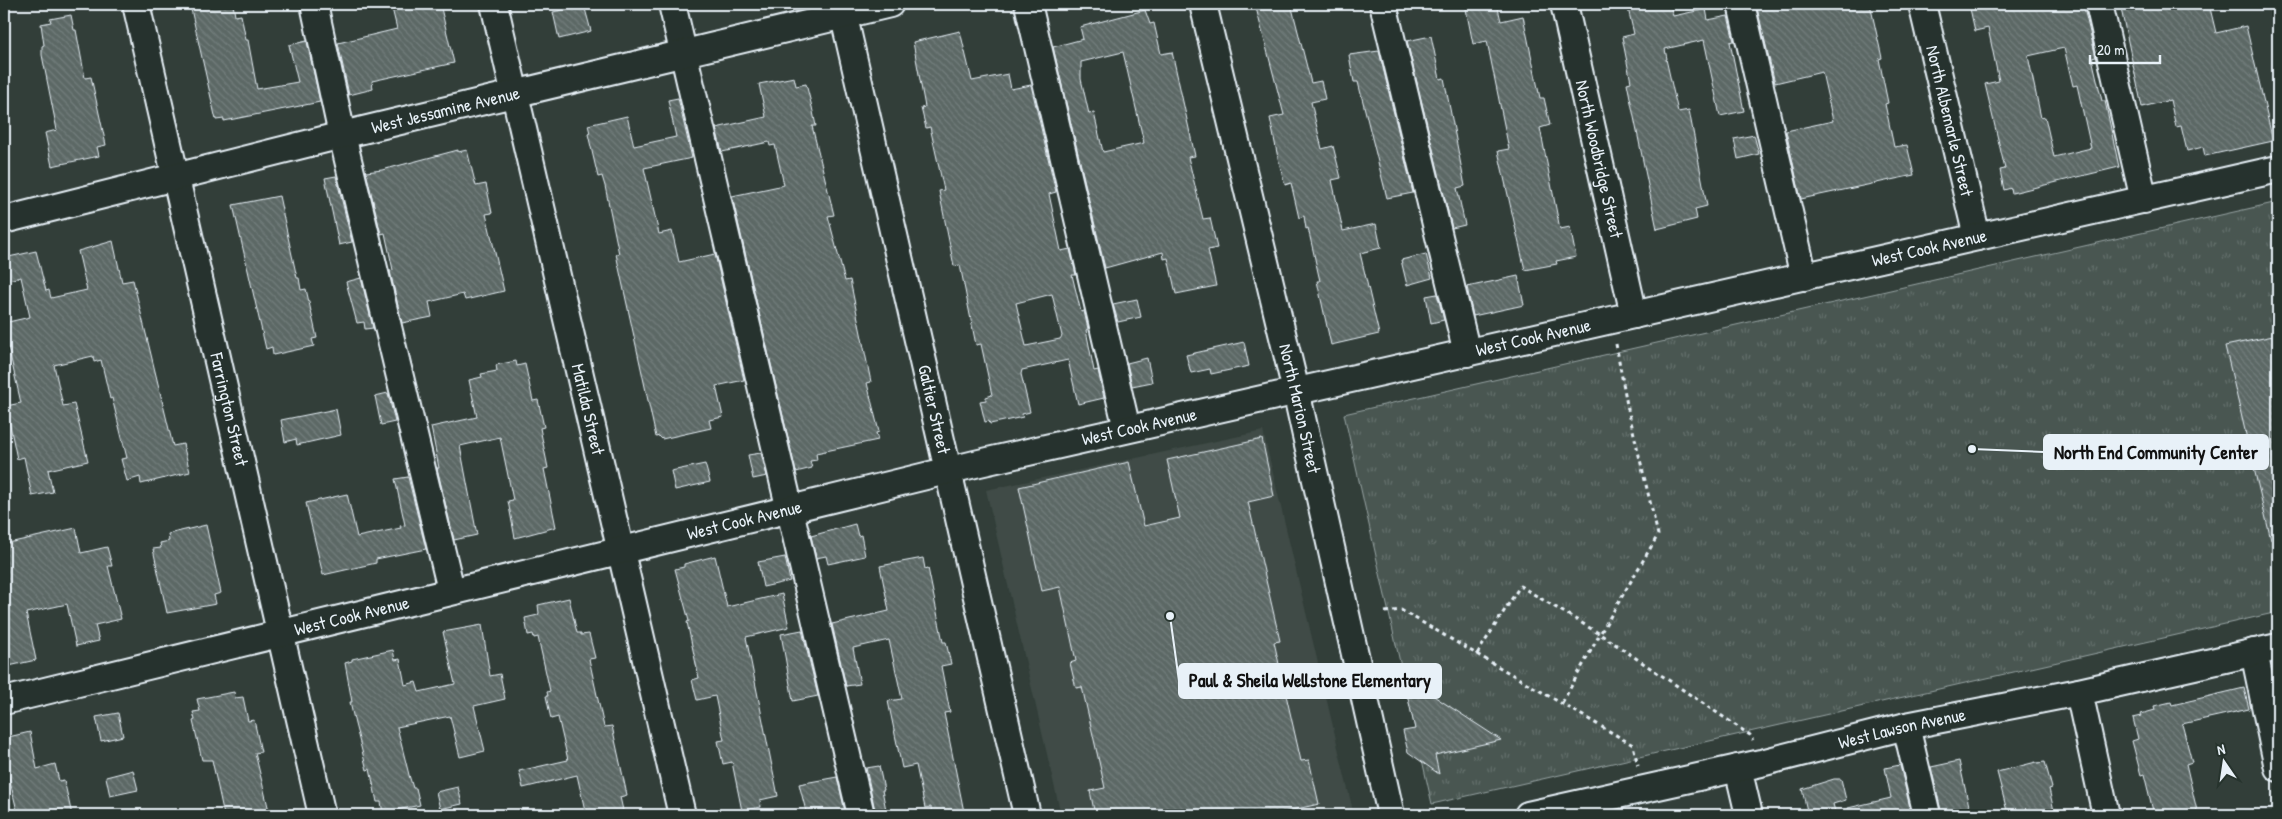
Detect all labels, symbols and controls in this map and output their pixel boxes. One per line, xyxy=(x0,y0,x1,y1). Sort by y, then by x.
scale bar xyxy=(2090,32,2160,64)
text: 20 m xyxy=(2097,39,2124,60)
street label: North Albemarle Street xyxy=(1920,43,1980,199)
street label: North Woodbridge Street xyxy=(1570,78,1629,241)
street label: West Jessamine Avenue xyxy=(369,80,522,140)
street label: West Cook Avenue xyxy=(1869,222,1989,273)
street label: West Cook Avenue xyxy=(1473,312,1593,362)
street label: North Marion Street xyxy=(1273,341,1327,476)
street label: Farrington Street xyxy=(204,349,255,469)
street label: Matilda Street xyxy=(566,361,611,458)
street label: Galtier Street xyxy=(912,362,957,457)
street label: West Cook Avenue xyxy=(1079,401,1199,451)
callout: North End Community Center xyxy=(2044,435,2268,469)
text: North End Community Center xyxy=(2054,439,2259,466)
street label: West Cook Avenue xyxy=(684,494,804,546)
street label: West Cook Avenue xyxy=(292,590,412,642)
callout: Paul & Sheila Wellstone Elementary xyxy=(1179,664,1441,698)
text: Paul & Sheila Wellstone Elementary xyxy=(1189,667,1431,694)
street label: West Lawson Avenue xyxy=(1836,702,1968,755)
north arrow xyxy=(2200,736,2250,786)
text: N xyxy=(2215,739,2227,759)

